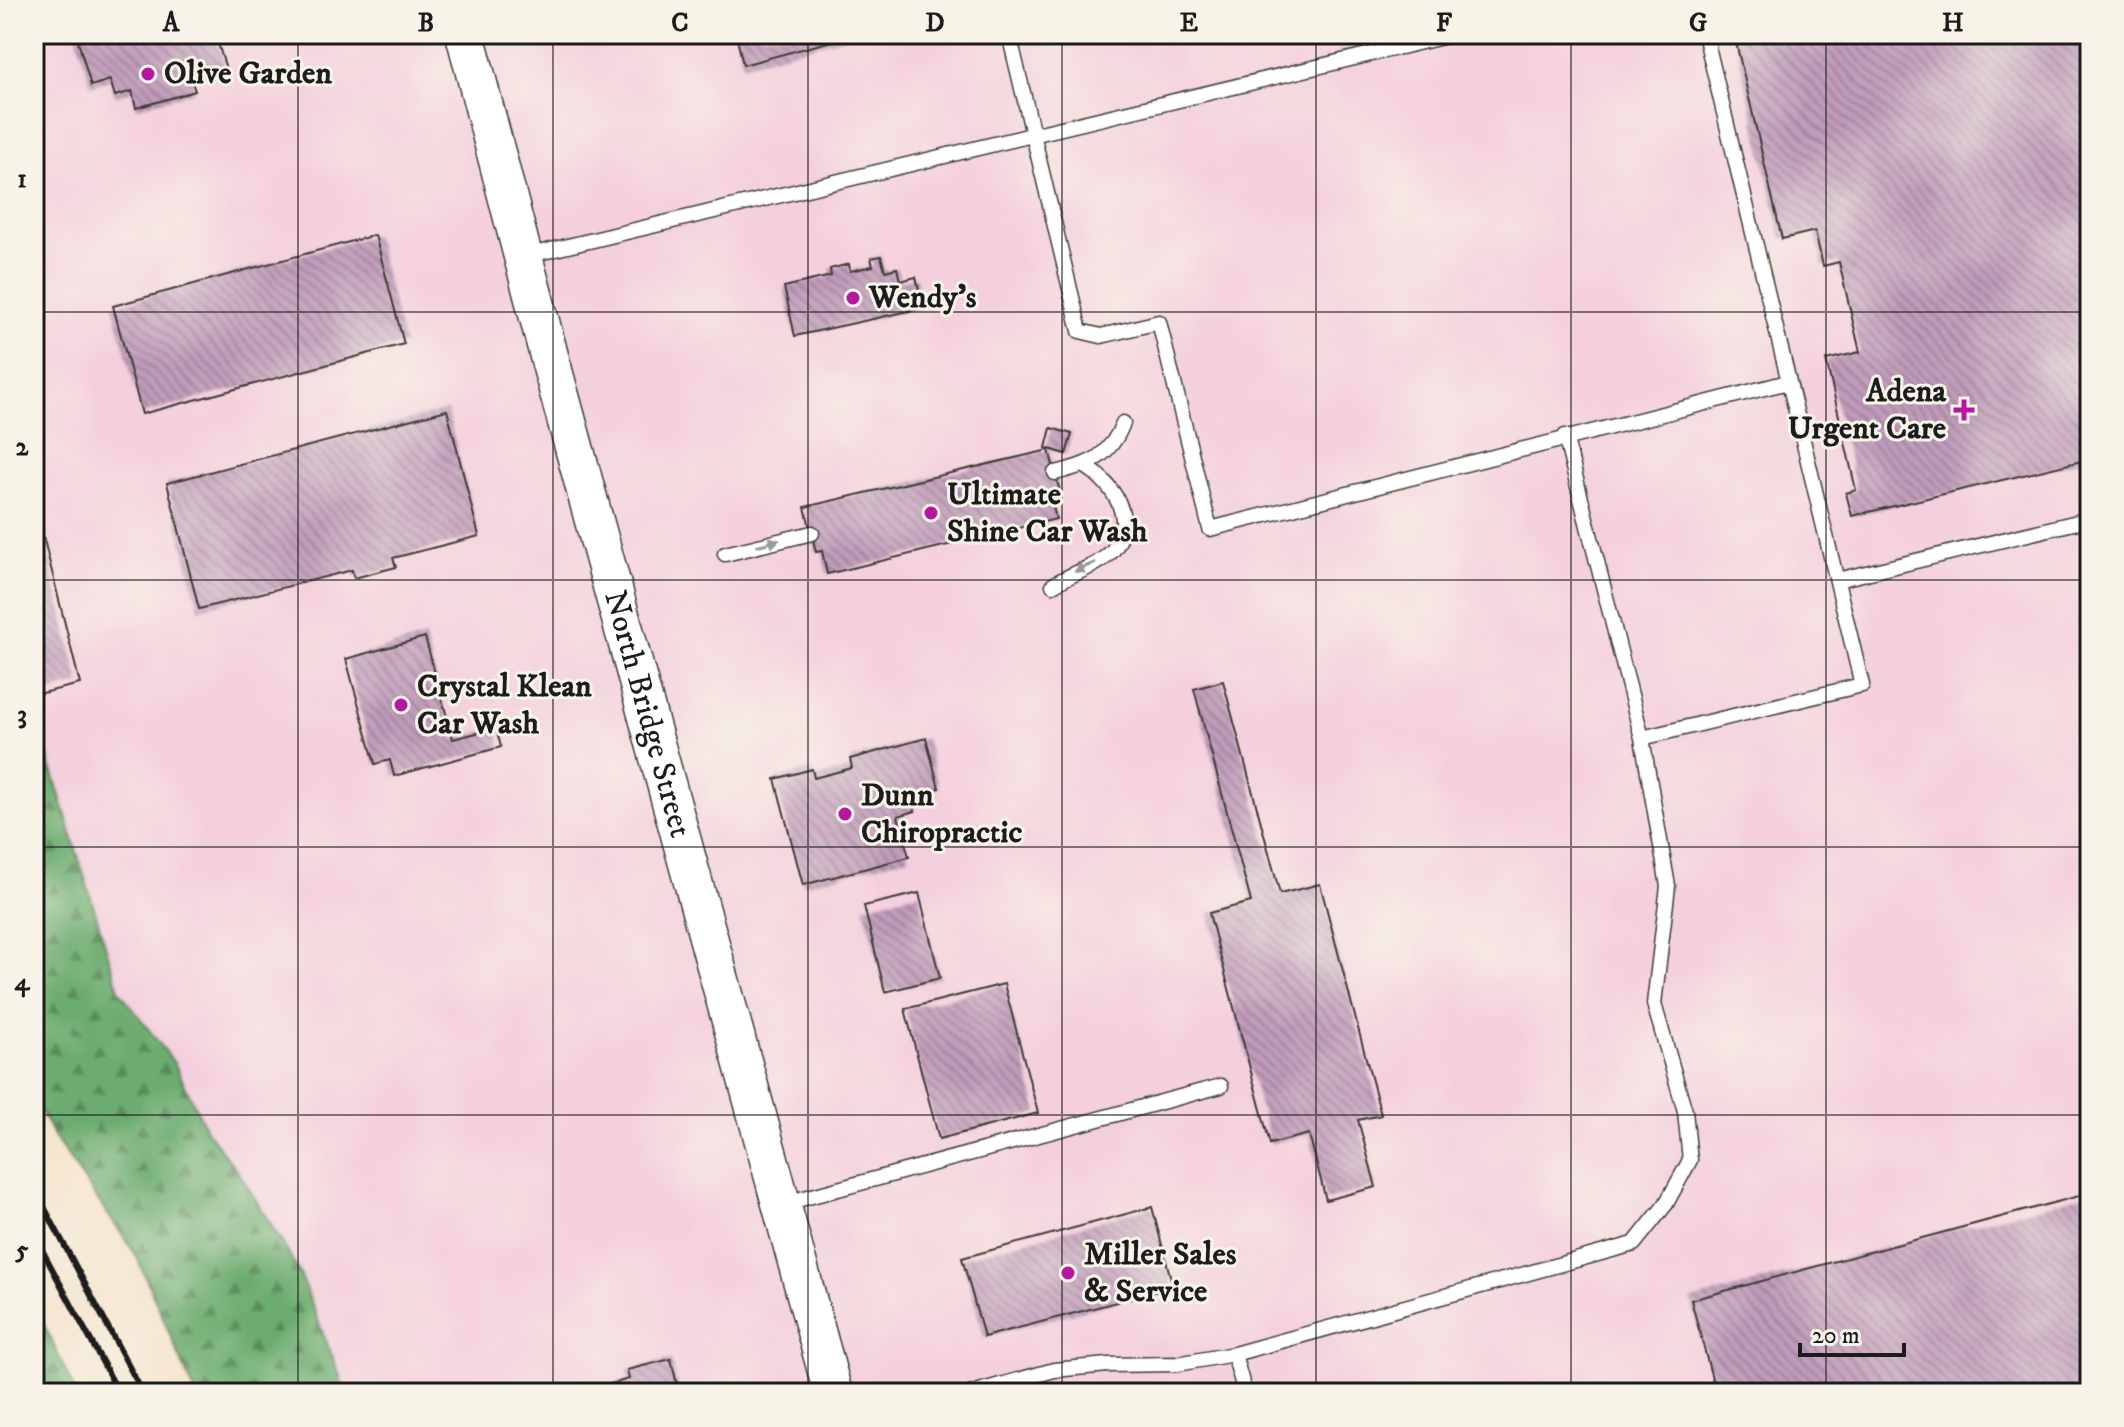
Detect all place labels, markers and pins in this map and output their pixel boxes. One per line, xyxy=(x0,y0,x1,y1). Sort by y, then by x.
place label: Olive Garden xyxy=(164,54,332,94)
marker: Olive Garden xyxy=(139,65,157,83)
place label: Wendy's xyxy=(868,278,977,318)
marker: Wendy's xyxy=(844,289,862,307)
place label: Adena Urgent Care xyxy=(1788,372,1946,449)
marker: Adena Urgent Care xyxy=(1953,399,1975,421)
place label: Ultimate Shine Car Wash xyxy=(947,475,1148,552)
marker: Ultimate Shine Car Wash xyxy=(922,504,940,522)
place label: Crystal Klean Car Wash xyxy=(417,667,592,744)
marker: Crystal Klean Car Wash xyxy=(392,696,410,714)
place label: Dunn Chiropractic xyxy=(861,776,1023,853)
marker: Dunn Chiropractic xyxy=(836,805,854,823)
place label: Miller Sales & Service xyxy=(1084,1235,1237,1312)
marker: Miller Sales & Service xyxy=(1059,1264,1077,1282)

